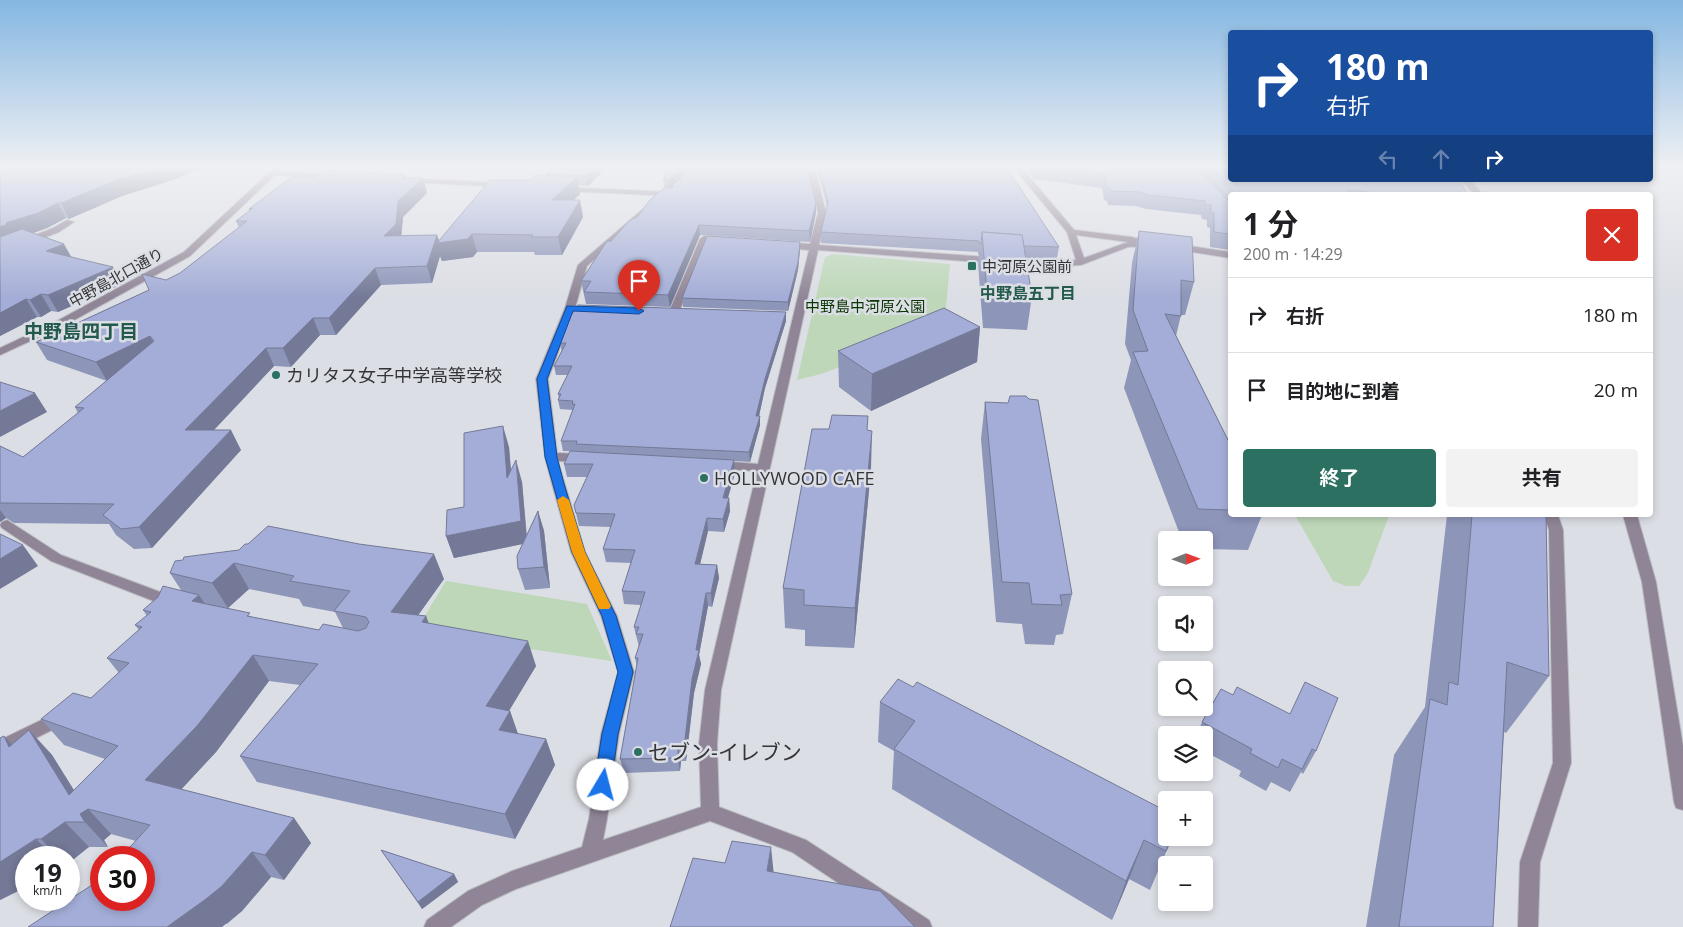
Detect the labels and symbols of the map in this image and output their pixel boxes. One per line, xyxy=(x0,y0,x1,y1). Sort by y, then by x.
street label: 中野島北口通り xyxy=(65,243,167,311)
place label: 中河原公園前 xyxy=(982,256,1072,276)
pin xyxy=(618,260,660,311)
marker: 中河原公園前 xyxy=(966,260,978,272)
district label: 中野島五丁目 xyxy=(980,282,1076,304)
park label: 中野島中河原公園 xyxy=(805,296,925,316)
district label: 中野島四丁目 xyxy=(24,318,138,344)
place label: カリタス女子中学高等学校 xyxy=(286,363,502,387)
marker: カリタス女子中学高等学校 xyxy=(270,369,282,381)
place label: HOLLYWOOD CAFE xyxy=(714,466,875,490)
marker: HOLLYWOOD CAFE xyxy=(698,472,710,484)
north arrow xyxy=(1158,531,1212,586)
place label: セブン-イレブン xyxy=(648,738,802,766)
marker: セブン-イレブン xyxy=(632,746,644,758)
position arrow xyxy=(576,758,628,810)
speed limit sign: 30 xyxy=(90,846,155,911)

